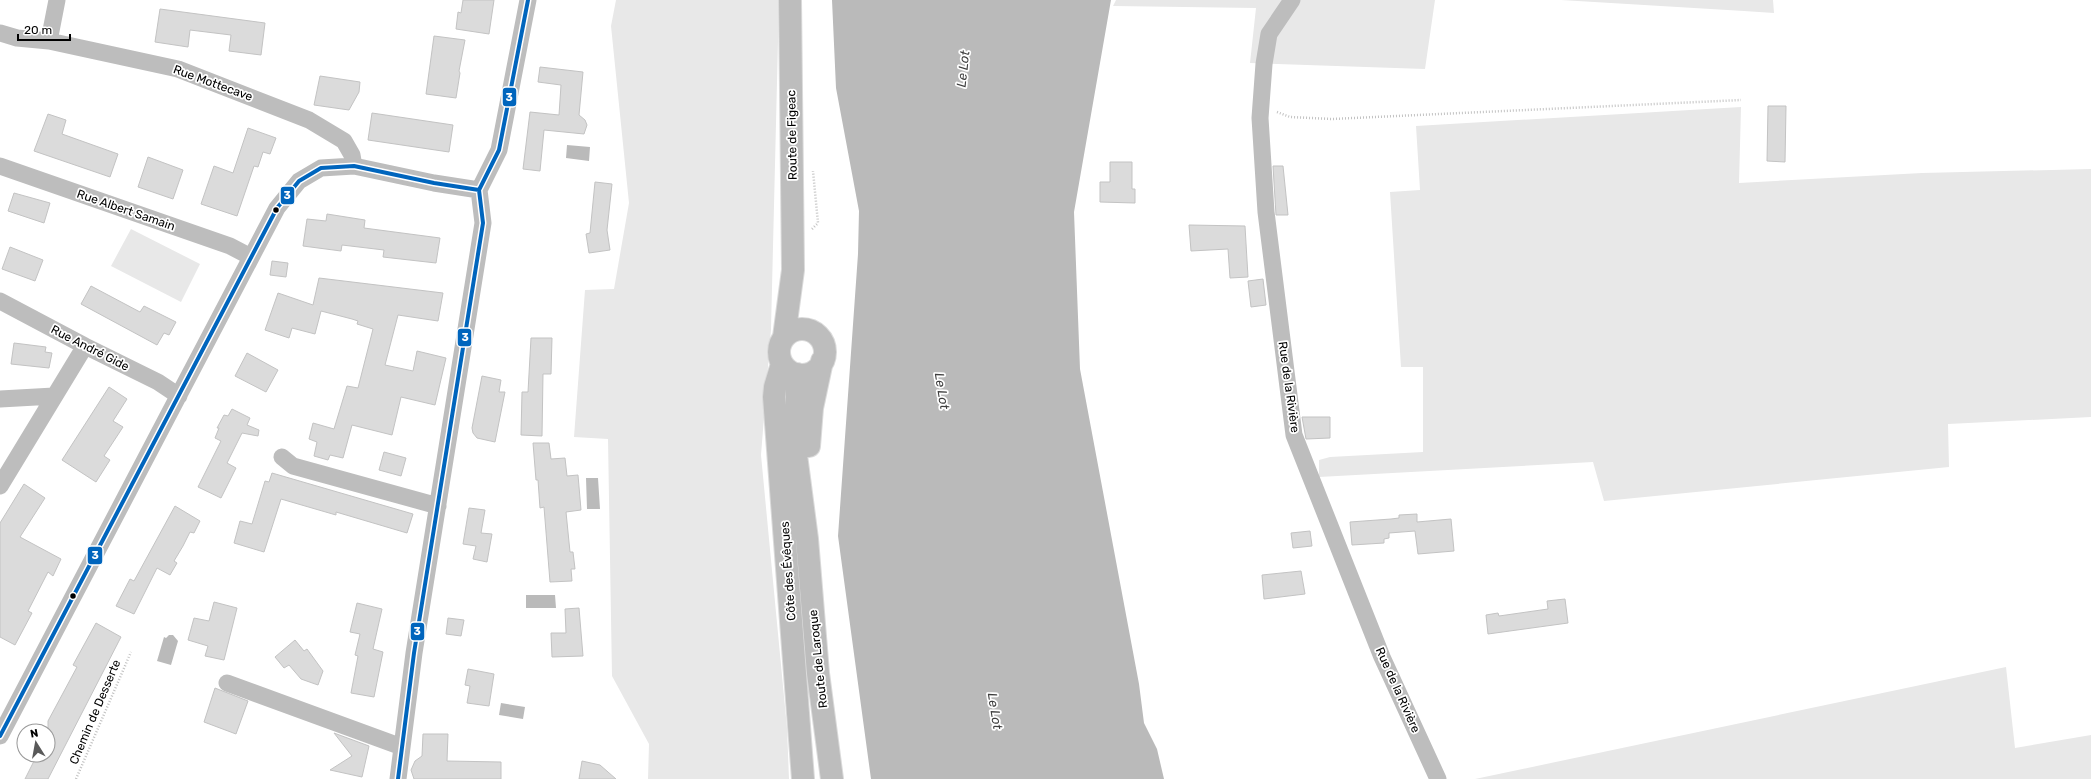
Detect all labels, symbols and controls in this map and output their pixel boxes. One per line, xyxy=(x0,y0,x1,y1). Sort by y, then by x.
scale bar xyxy=(18,16,70,42)
text: 20 m xyxy=(24,23,52,37)
water label: Le Lot xyxy=(954,49,972,88)
street label: Rue Mottecave xyxy=(171,62,255,104)
line badge: 3 xyxy=(502,87,517,107)
street label: Route de Figeac xyxy=(784,89,800,180)
text: 3 xyxy=(505,91,513,104)
line badge: 3 xyxy=(280,186,295,205)
street label: Rue Albert Samain xyxy=(75,187,177,233)
text: 3 xyxy=(283,189,291,202)
unlabelled marker xyxy=(271,205,281,215)
street label: Rue André Gide xyxy=(49,322,132,374)
line badge: 3 xyxy=(457,328,472,347)
text: 3 xyxy=(461,331,469,344)
street label: Rue de la Rivière xyxy=(1276,340,1302,434)
water label: Le Lot xyxy=(932,372,952,411)
street label: Côte des Évêques xyxy=(778,521,798,621)
line badge: 3 xyxy=(87,546,103,565)
text: 3 xyxy=(91,549,99,562)
unlabelled marker xyxy=(68,591,78,601)
street label: Route de Laroque xyxy=(806,609,830,709)
line badge: 3 xyxy=(410,622,425,641)
text: 3 xyxy=(413,625,421,638)
street label: Rue de la Rivière xyxy=(1373,645,1423,735)
street label: Chemin de Desserte xyxy=(67,657,124,767)
water label: Le Lot xyxy=(985,692,1005,731)
north arrow xyxy=(16,723,56,763)
text: N xyxy=(29,727,39,741)

